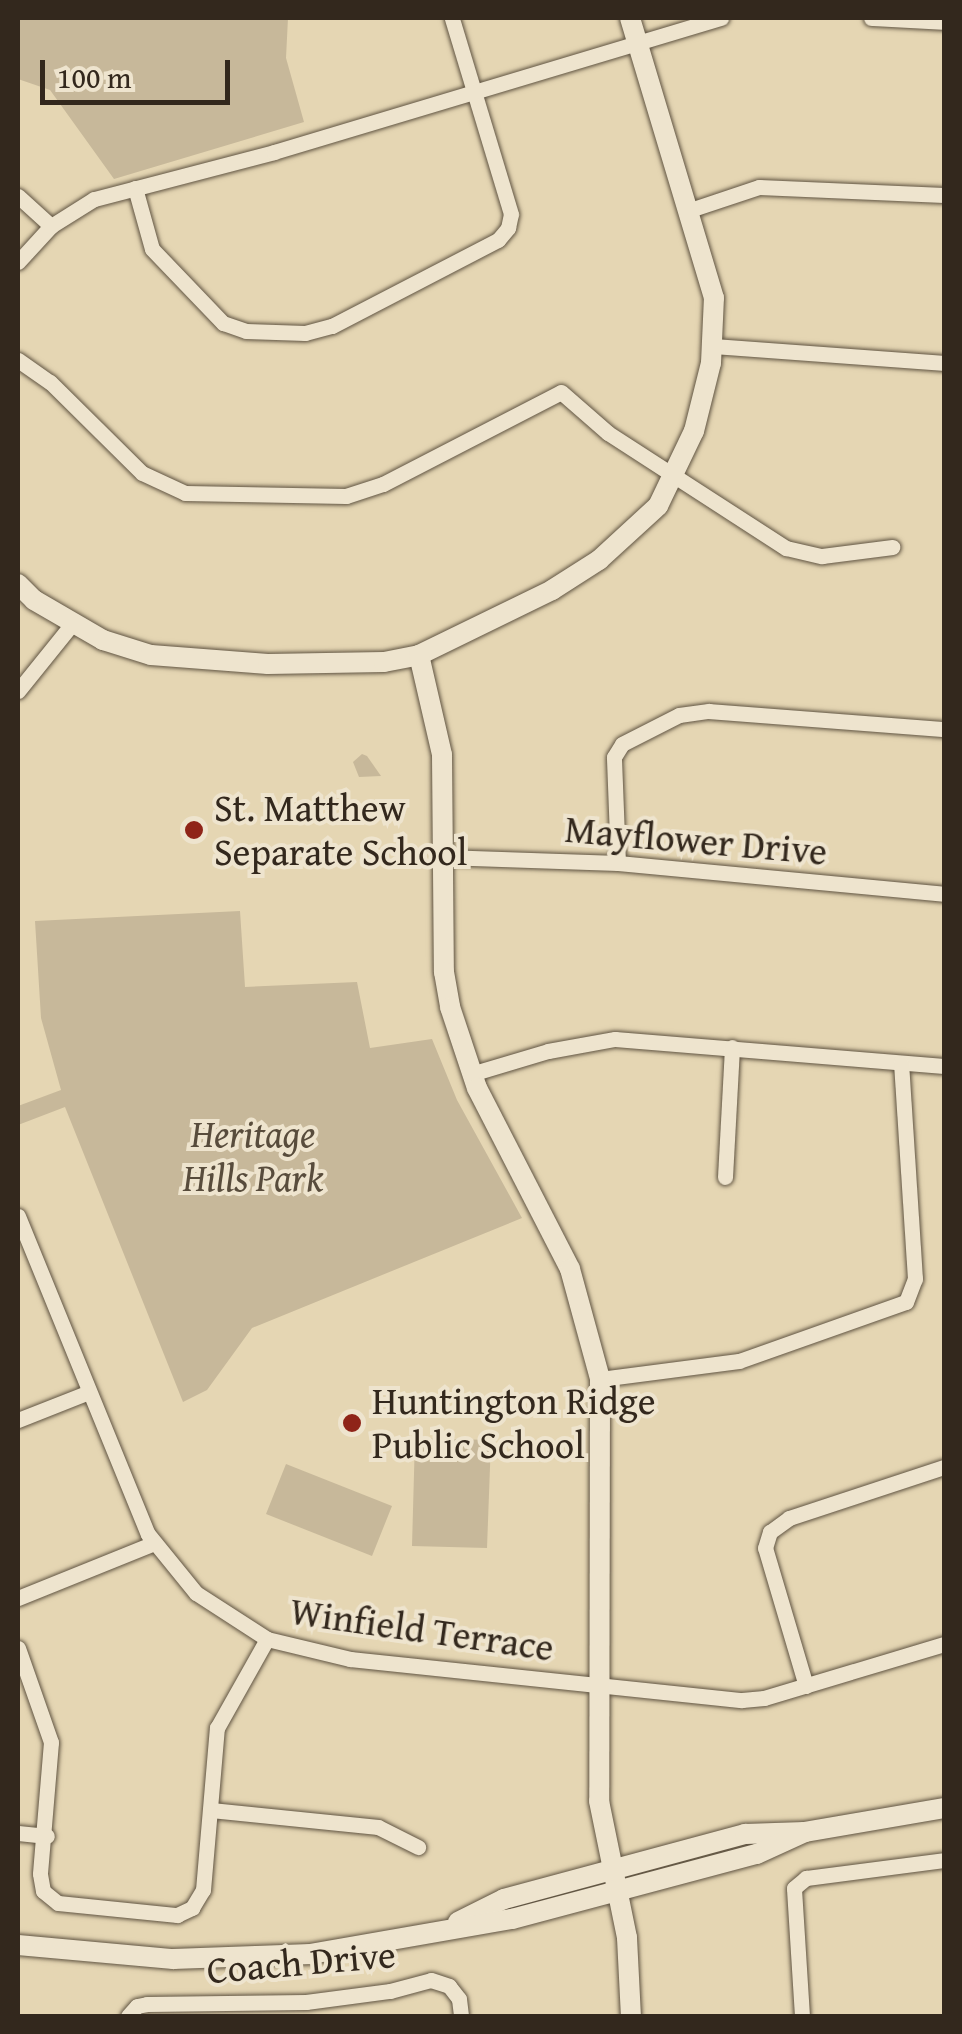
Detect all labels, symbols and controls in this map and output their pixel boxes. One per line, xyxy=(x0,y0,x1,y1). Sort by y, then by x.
scale bar xyxy=(45,40,235,102)
text: 100 m xyxy=(57,55,131,99)
place label: St. Matthew Separate School xyxy=(214,785,467,874)
street label: Mayflower Drive xyxy=(563,806,829,874)
marker: St. Matthew Separate School xyxy=(183,819,205,841)
park label: Heritage Hills Park xyxy=(183,1111,323,1200)
place label: Huntington Ridge Public School xyxy=(372,1378,656,1468)
marker: Huntington Ridge Public School xyxy=(341,1412,363,1434)
street label: Winfield Terrace xyxy=(287,1588,557,1670)
street label: Coach Drive xyxy=(205,1931,397,1993)

